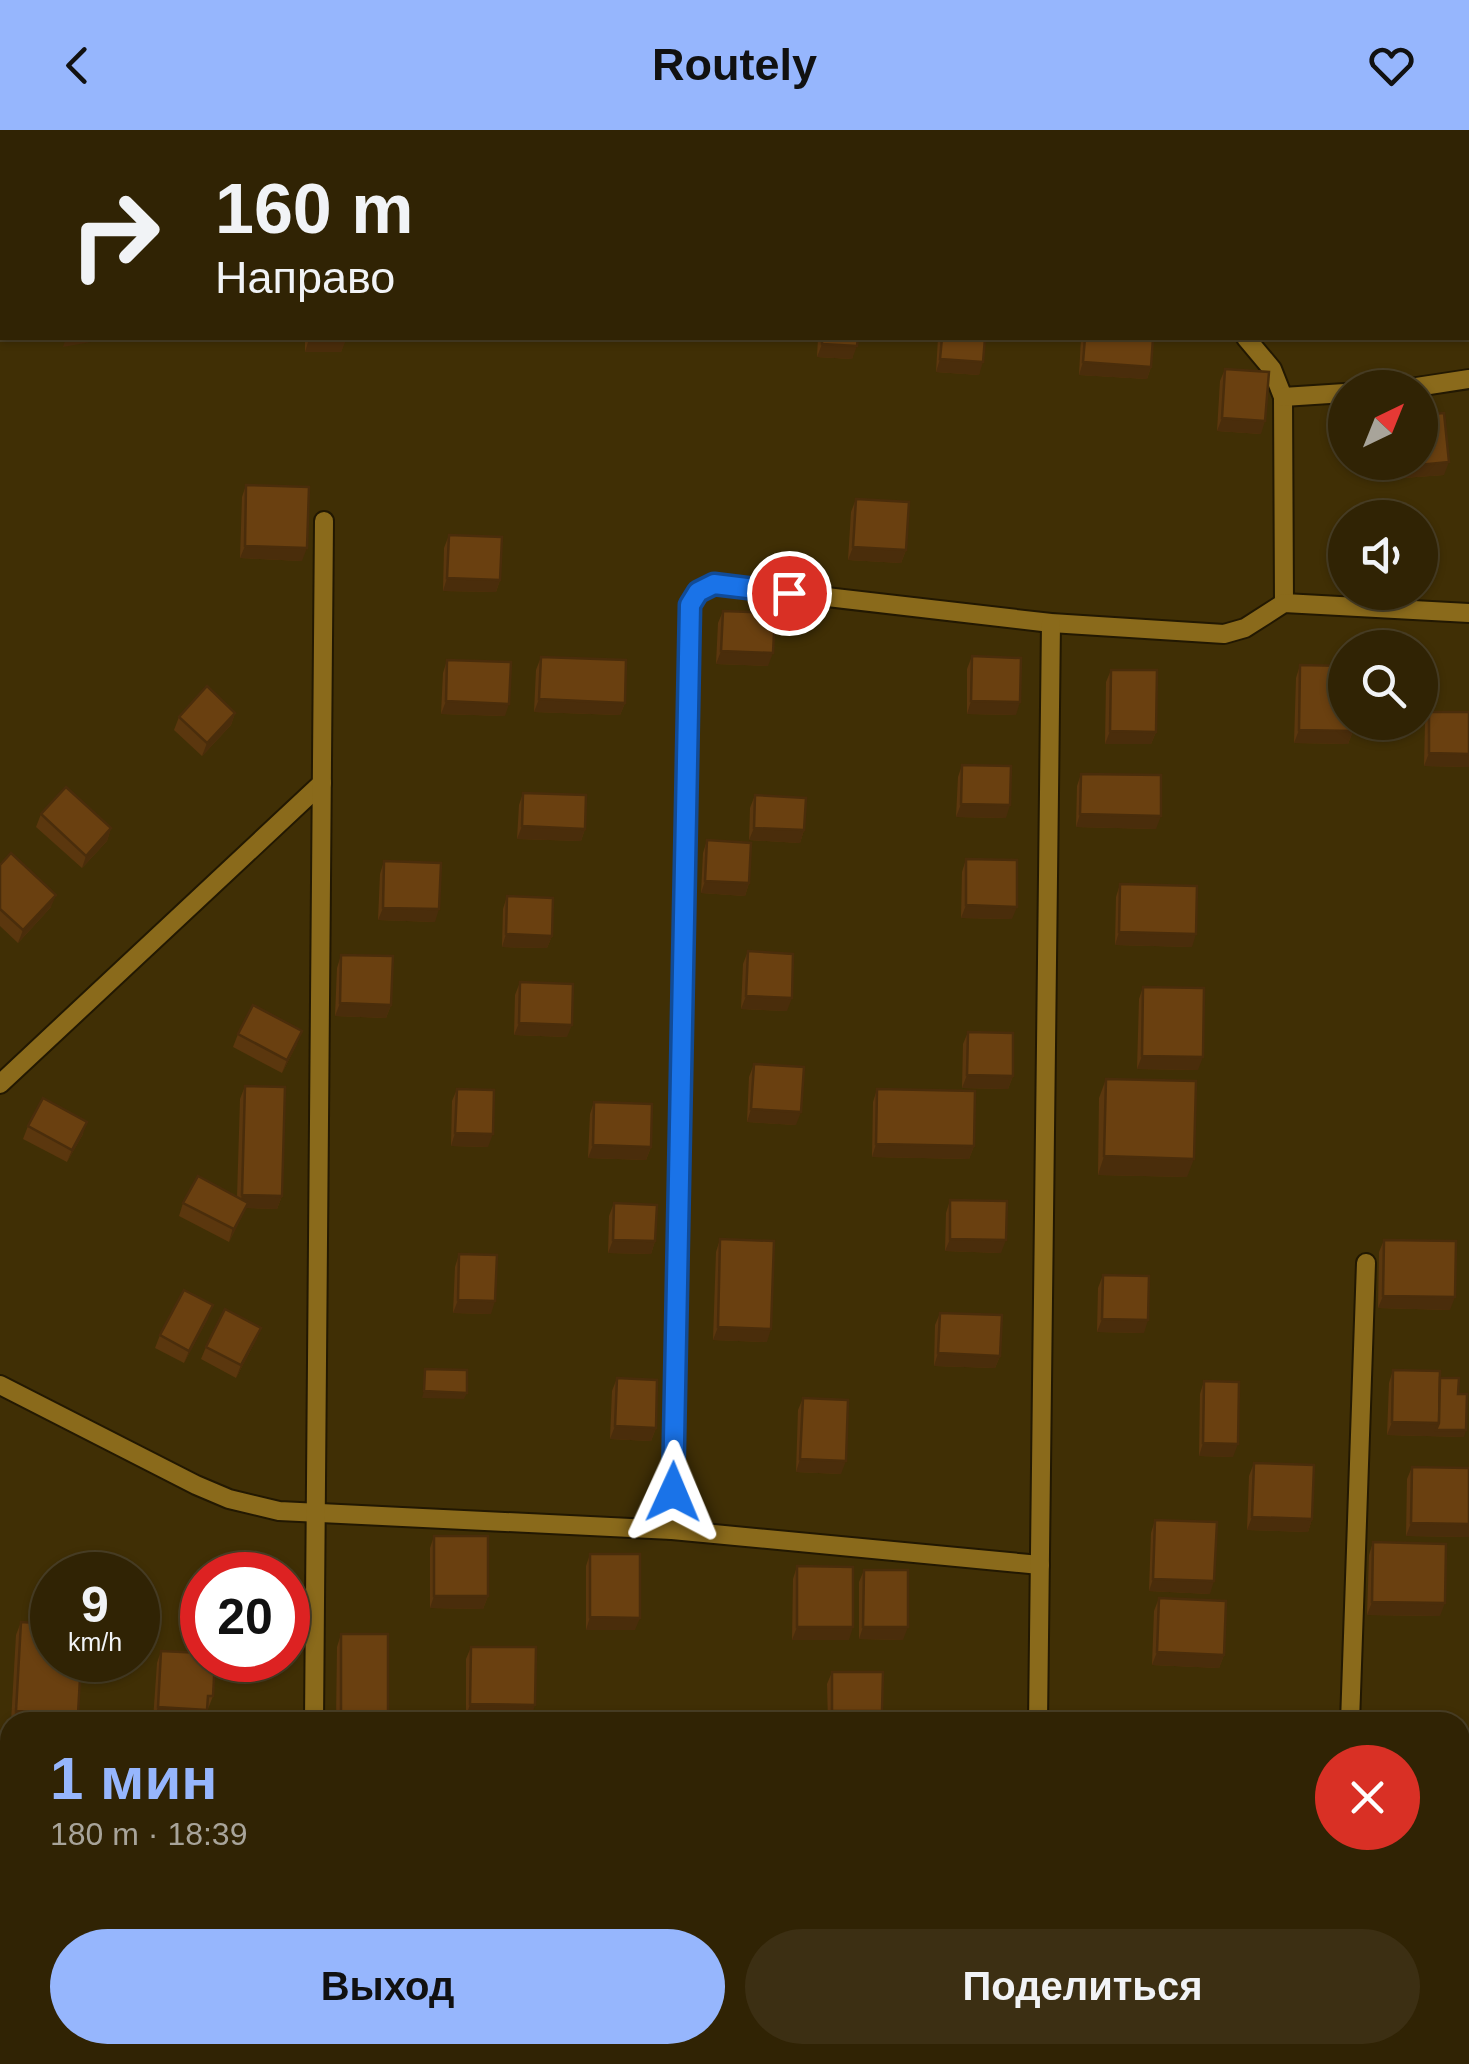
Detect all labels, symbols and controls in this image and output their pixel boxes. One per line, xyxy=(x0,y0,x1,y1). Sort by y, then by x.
icon: back xyxy=(50,38,105,93)
icon: heart xyxy=(1364,38,1419,93)
text: Routely xyxy=(652,39,817,90)
icon: right xyxy=(50,170,180,300)
text: 160 m xyxy=(215,170,413,248)
text: Направо xyxy=(215,252,395,303)
north arrow xyxy=(1328,370,1438,480)
map controls xyxy=(1328,370,1438,740)
button: sound xyxy=(1328,500,1438,610)
pin xyxy=(747,551,832,636)
icon: arrive xyxy=(762,566,817,621)
button: search xyxy=(1328,630,1438,740)
position arrow xyxy=(621,1440,725,1544)
speed limit sign: 20 xyxy=(180,1552,310,1682)
text: 9 xyxy=(81,1577,109,1633)
text: km/h xyxy=(68,1628,122,1656)
text: 1 мин xyxy=(50,1745,218,1812)
button: close xyxy=(1315,1745,1420,1850)
text: 180 m · 18:39 xyxy=(50,1816,247,1852)
button: Выход xyxy=(50,1929,725,2044)
button: Поделиться xyxy=(745,1929,1420,2044)

